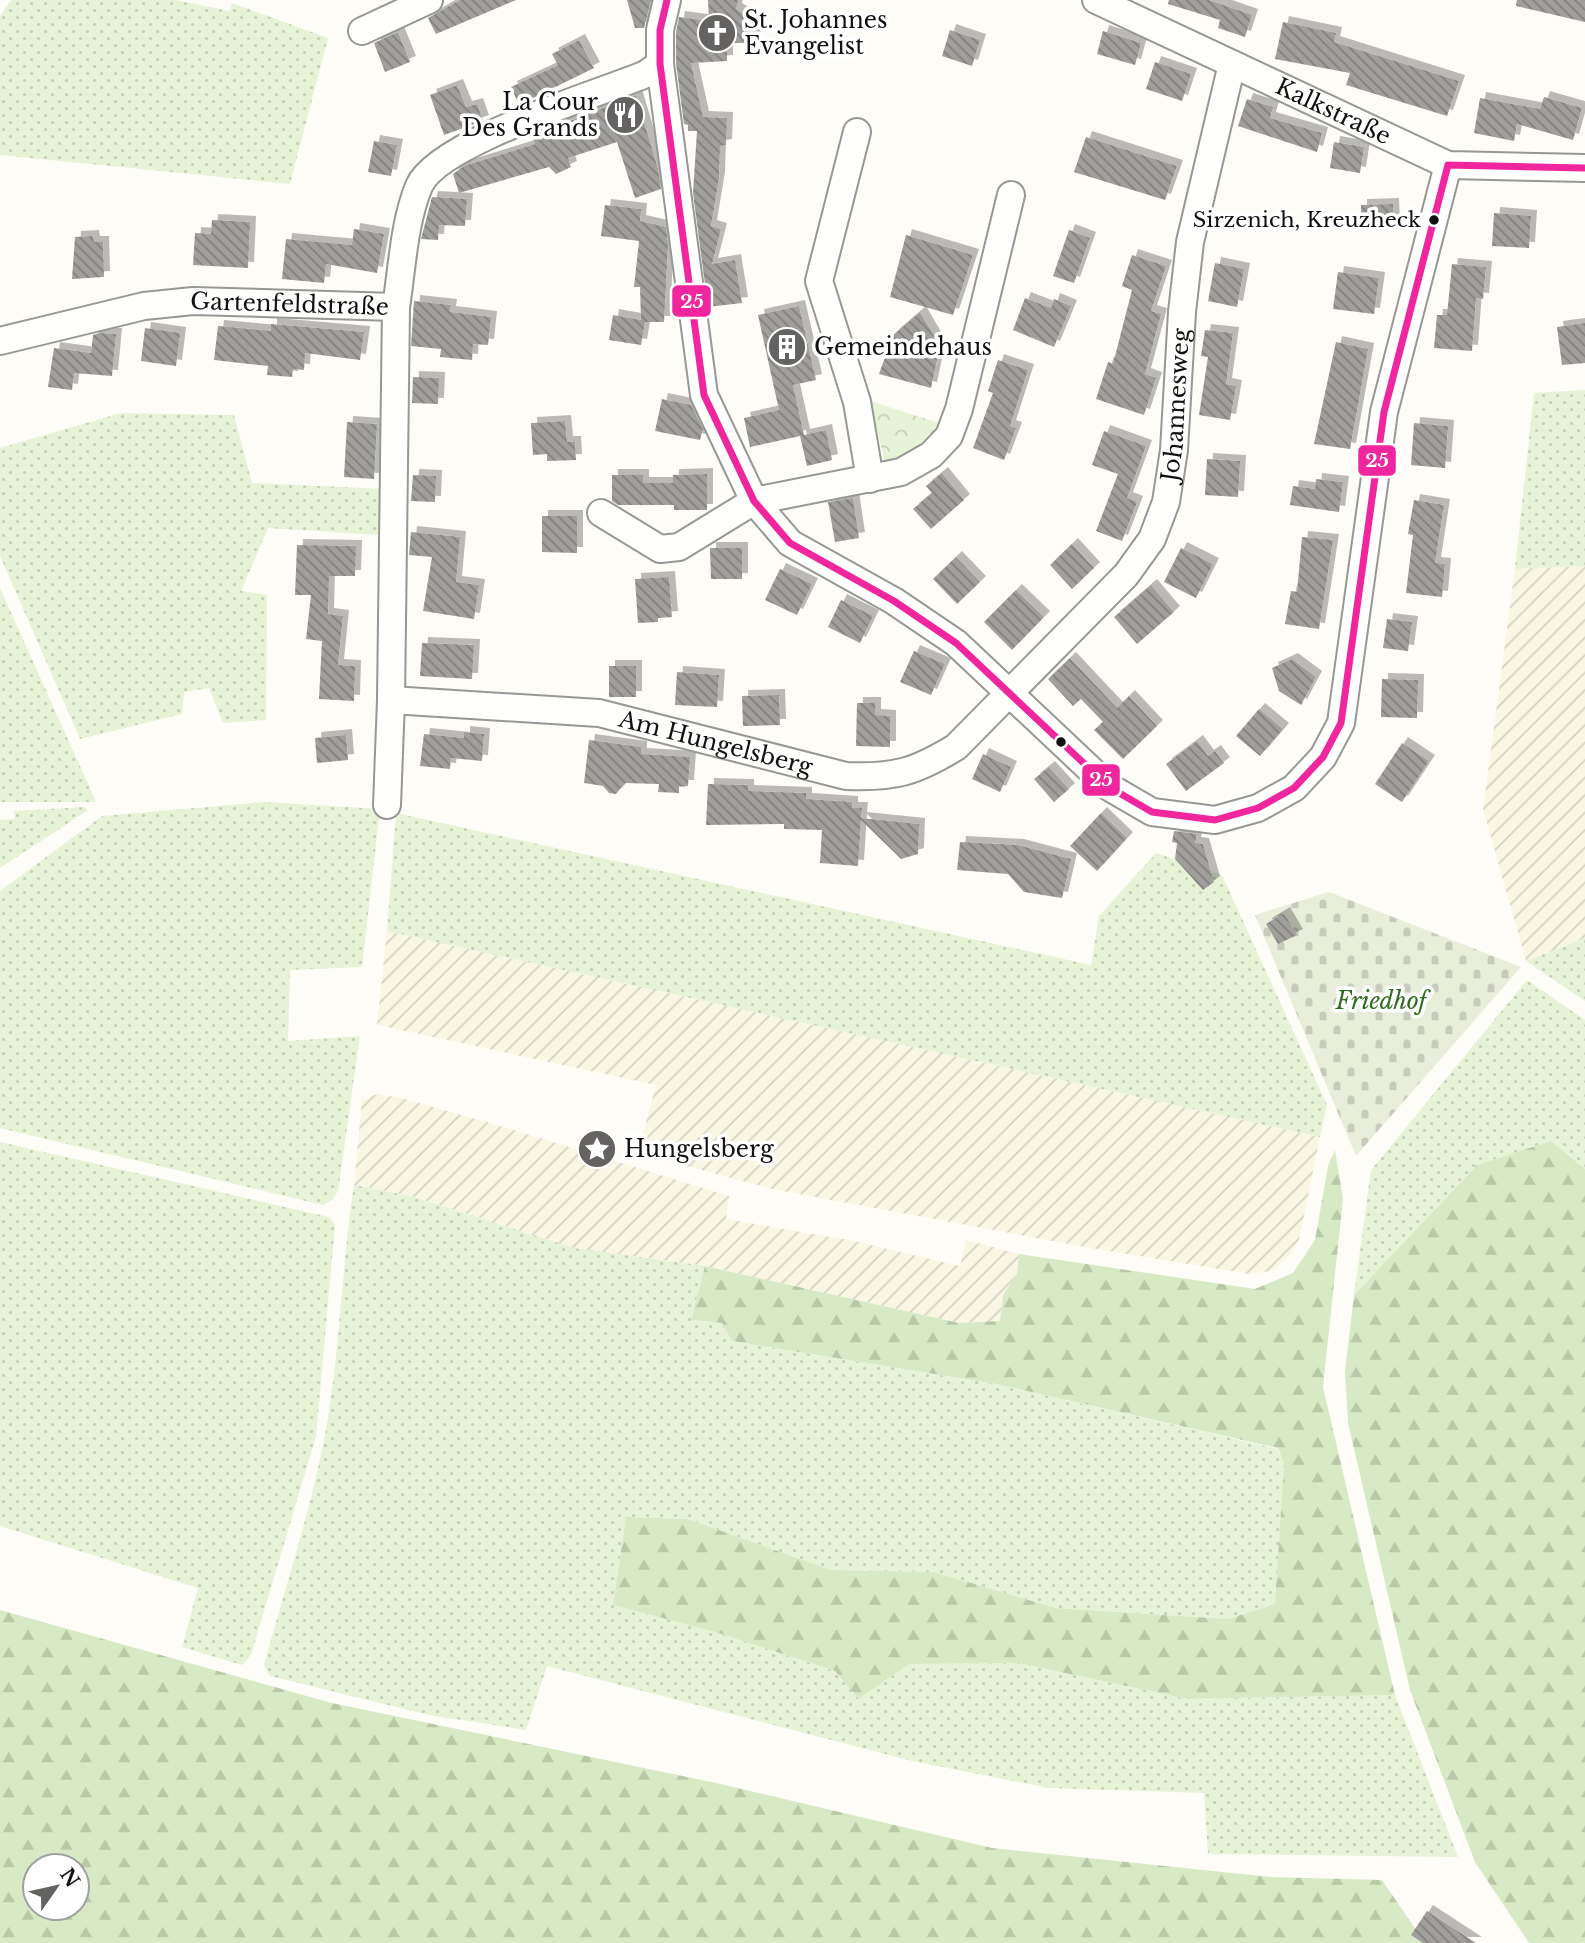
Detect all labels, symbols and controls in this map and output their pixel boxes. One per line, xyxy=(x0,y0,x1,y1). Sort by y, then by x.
place label: St. Johannes Evangelist xyxy=(744,6,887,60)
church icon: St. Johannes Evangelist xyxy=(696,12,738,54)
street label: Kalkstraße xyxy=(1271,72,1395,150)
place label: La Cour Des Grands xyxy=(462,88,598,142)
restaurant icon: La Cour Des Grands xyxy=(604,94,646,136)
place label: Sirzenich, Kreuzheck xyxy=(1193,207,1421,233)
marker: Sirzenich, Kreuzheck xyxy=(1427,213,1441,227)
line badge: 25 xyxy=(671,284,712,318)
street label: Gartenfeldstraße xyxy=(190,287,389,321)
text: 25 xyxy=(680,290,704,313)
building icon: Gemeindehaus xyxy=(766,326,808,368)
street label: Johannesweg xyxy=(1155,327,1195,486)
place label: Gemeindehaus xyxy=(814,333,992,361)
line badge: 25 xyxy=(1357,444,1397,477)
text: 25 xyxy=(1365,449,1389,472)
street label: Am Hungelsberg xyxy=(615,704,816,781)
unlabelled marker xyxy=(1054,735,1068,749)
line badge: 25 xyxy=(1081,763,1121,797)
text: 25 xyxy=(1089,768,1113,791)
park label: Friedhof xyxy=(1335,987,1432,1015)
place icon: Hungelsberg xyxy=(576,1128,618,1170)
place label: Hungelsberg xyxy=(624,1135,774,1163)
north arrow xyxy=(21,1852,91,1922)
text: N xyxy=(55,1864,84,1892)

